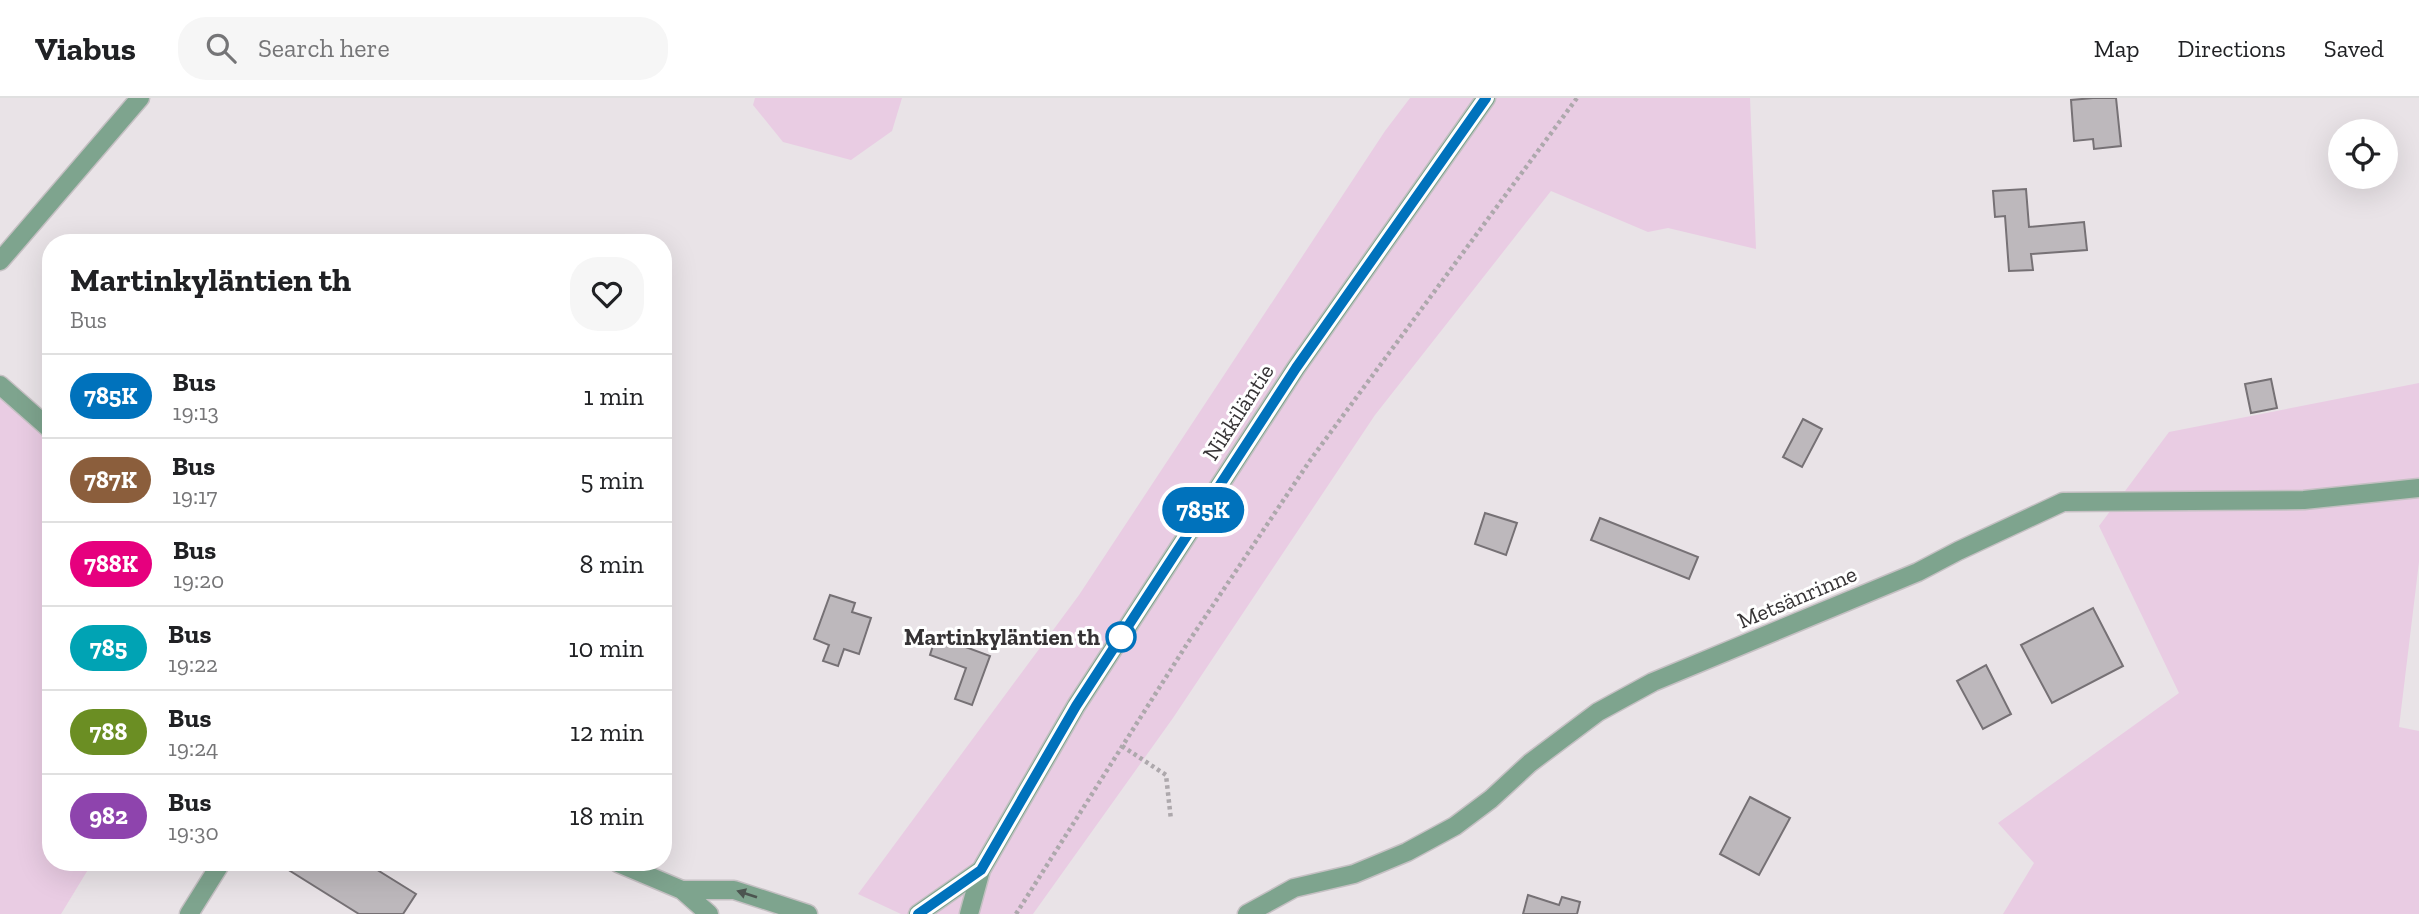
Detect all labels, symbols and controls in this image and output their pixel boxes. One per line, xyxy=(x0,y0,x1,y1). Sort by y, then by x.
search box xyxy=(178,17,668,80)
text: Viabus xyxy=(35,29,136,68)
icon: search xyxy=(202,29,240,67)
text: Search here xyxy=(258,32,390,64)
text: Map xyxy=(2094,34,2140,63)
text: Directions xyxy=(2178,34,2286,63)
text: Saved xyxy=(2324,34,2384,63)
map controls xyxy=(2328,119,2398,189)
button: locate xyxy=(2328,119,2398,189)
button: heart xyxy=(570,257,644,331)
text: Martinkyläntien th xyxy=(70,260,351,299)
text: Bus xyxy=(70,306,107,334)
street label: Nikkiläntie xyxy=(1196,358,1280,466)
text: Bus xyxy=(173,366,216,398)
text: 1 min xyxy=(583,380,644,412)
text: 785K xyxy=(84,381,138,410)
text: 19:13 xyxy=(173,398,219,426)
text: Bus xyxy=(172,450,215,482)
text: 5 min xyxy=(580,464,644,496)
text: 787K xyxy=(84,465,137,494)
text: 19:17 xyxy=(172,482,217,510)
line badge: 785K xyxy=(1154,487,1252,533)
text: 785K xyxy=(1176,495,1230,524)
text: Bus xyxy=(173,534,216,566)
text: 8 min xyxy=(579,548,644,580)
text: 788K xyxy=(84,549,138,578)
street label: Metsänrinne xyxy=(1733,559,1861,635)
text: 19:20 xyxy=(173,566,224,594)
text: Bus xyxy=(168,618,211,650)
marker: Martinkyläntien th xyxy=(1106,622,1136,652)
place label: Martinkyläntien th xyxy=(904,623,1101,651)
text: 10 min xyxy=(568,632,644,664)
text: 785 xyxy=(90,633,127,662)
text: 19:22 xyxy=(168,650,218,678)
text: Bus xyxy=(168,702,211,734)
text: 12 min xyxy=(570,716,644,748)
text: 788 xyxy=(90,717,127,746)
text: 19:24 xyxy=(168,734,218,762)
text: Bus xyxy=(168,786,211,818)
text: 18 min xyxy=(569,800,644,832)
text: 982 xyxy=(89,801,128,830)
text: 19:30 xyxy=(168,818,219,846)
one-way arrow xyxy=(736,888,757,899)

